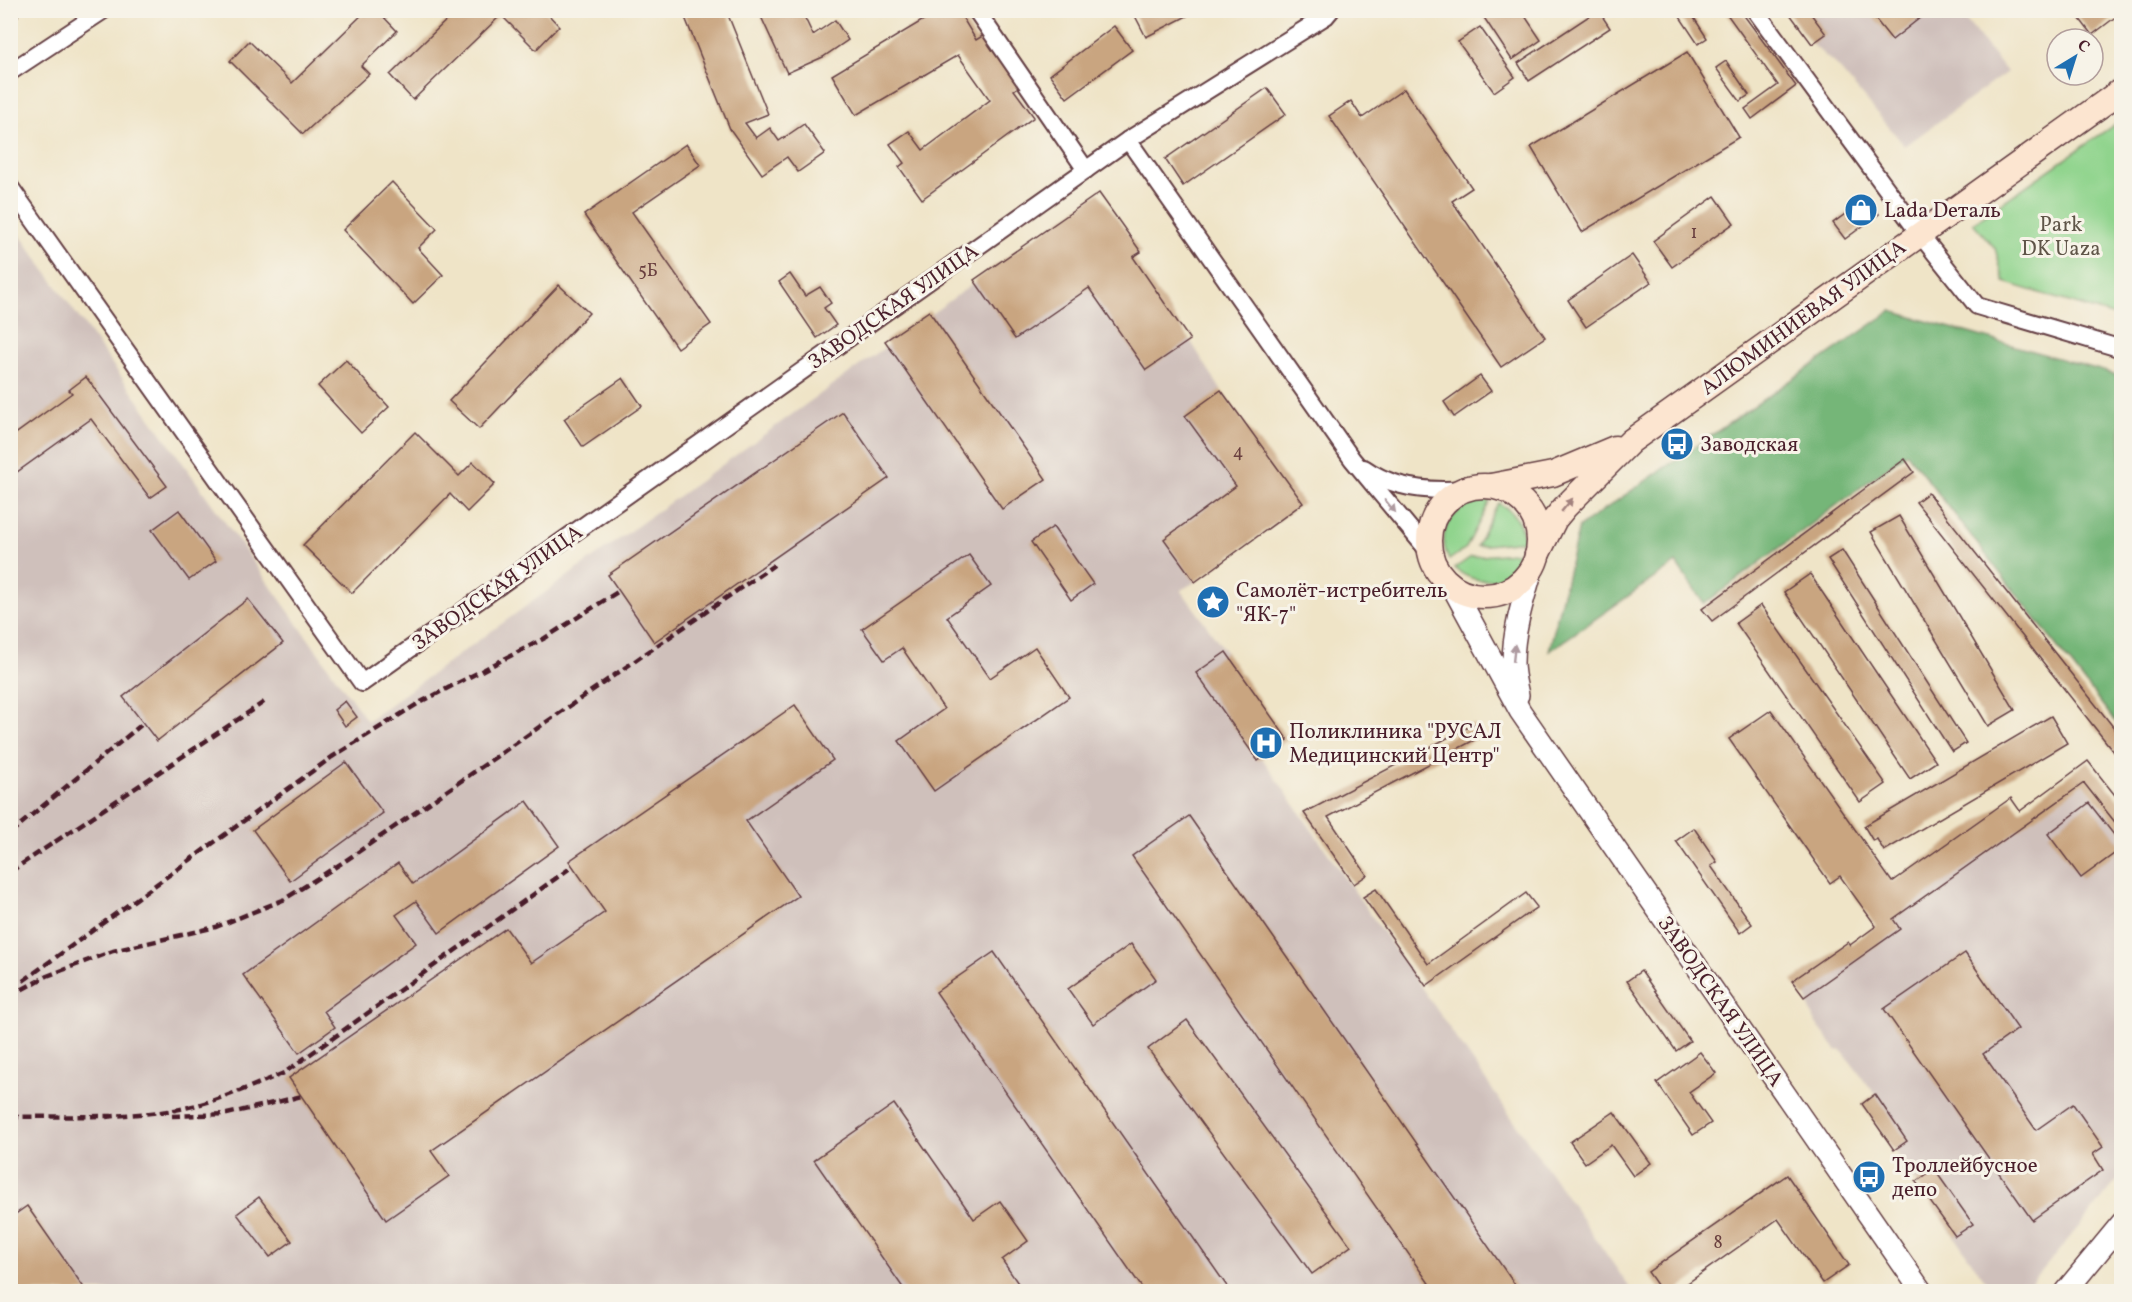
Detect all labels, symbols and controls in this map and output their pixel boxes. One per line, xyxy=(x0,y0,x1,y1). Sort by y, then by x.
north arrow xyxy=(2045,27,2105,87)
text: С xyxy=(2072,35,2094,59)
shop icon: Lada Dеталь xyxy=(1843,192,1879,228)
place label: Lada Dеталь xyxy=(1884,197,2001,226)
park label: Park DK Uaza xyxy=(2021,211,2101,264)
house number: 1 xyxy=(1691,221,1697,246)
street label: АЛЮМИНИЕВАЯ УЛИЦА xyxy=(1695,234,1913,403)
street label: ЗАВОДСКАЯ УЛИЦА xyxy=(803,237,985,377)
house number: 5Б xyxy=(638,259,658,284)
bus stop icon: Заводская xyxy=(1659,426,1695,462)
place label: Заводская xyxy=(1700,431,1798,460)
house number: 4 xyxy=(1233,440,1243,465)
one-way arrow xyxy=(1560,497,1573,513)
one-way arrow xyxy=(1384,498,1397,514)
street label: ЗАВОДСКАЯ УЛИЦА xyxy=(407,518,589,658)
place label: Самолёт-истребитель "ЯК-7" xyxy=(1236,577,1448,630)
place icon: Самолёт-истребитель "ЯК-7" xyxy=(1195,584,1231,620)
one-way arrow xyxy=(1509,643,1519,662)
place label: Поликлиника "РУСАЛ Медицинский Центр" xyxy=(1289,718,1502,771)
hospital icon: Поликлиника "РУСАЛ Медицинский Центр" xyxy=(1248,725,1284,761)
street label: ЗАВОДСКАЯ УЛИЦА xyxy=(1650,911,1790,1093)
place label: Троллейбусное депо xyxy=(1892,1152,2038,1205)
bus stop icon: Троллейбусное депо xyxy=(1851,1159,1887,1195)
house number: 8 xyxy=(1713,1231,1723,1256)

